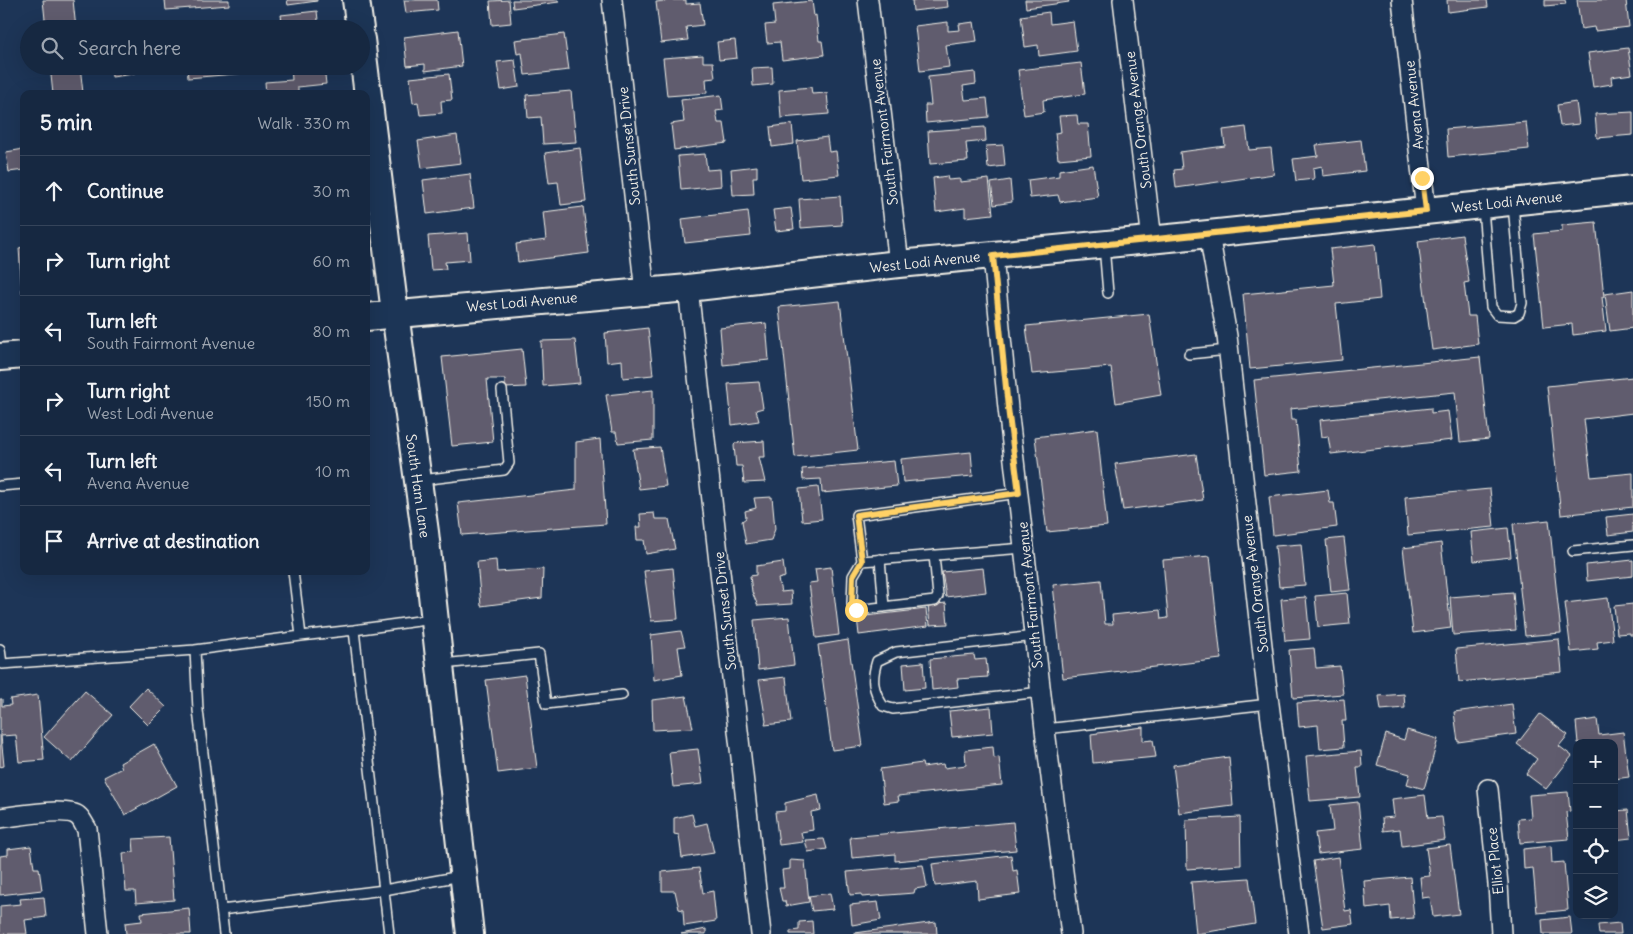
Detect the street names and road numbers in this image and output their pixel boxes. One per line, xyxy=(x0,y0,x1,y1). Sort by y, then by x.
street label: South Orange Avenue xyxy=(1121,50,1155,190)
street label: South Fairmont Avenue xyxy=(866,58,902,206)
street label: Avena Avenue xyxy=(1400,60,1428,150)
street label: South Sunset Drive xyxy=(614,86,644,206)
street label: West Lodi Avenue xyxy=(1451,187,1563,217)
street label: West Lodi Avenue xyxy=(869,247,981,277)
street label: West Lodi Avenue xyxy=(466,288,578,316)
street label: South Ham Lane xyxy=(402,433,434,539)
street label: South Orange Avenue xyxy=(1238,514,1272,654)
street label: South Fairmont Avenue xyxy=(1013,521,1047,669)
street label: South Sunset Drive xyxy=(710,551,740,671)
street label: Elliot Place xyxy=(1483,827,1507,895)

